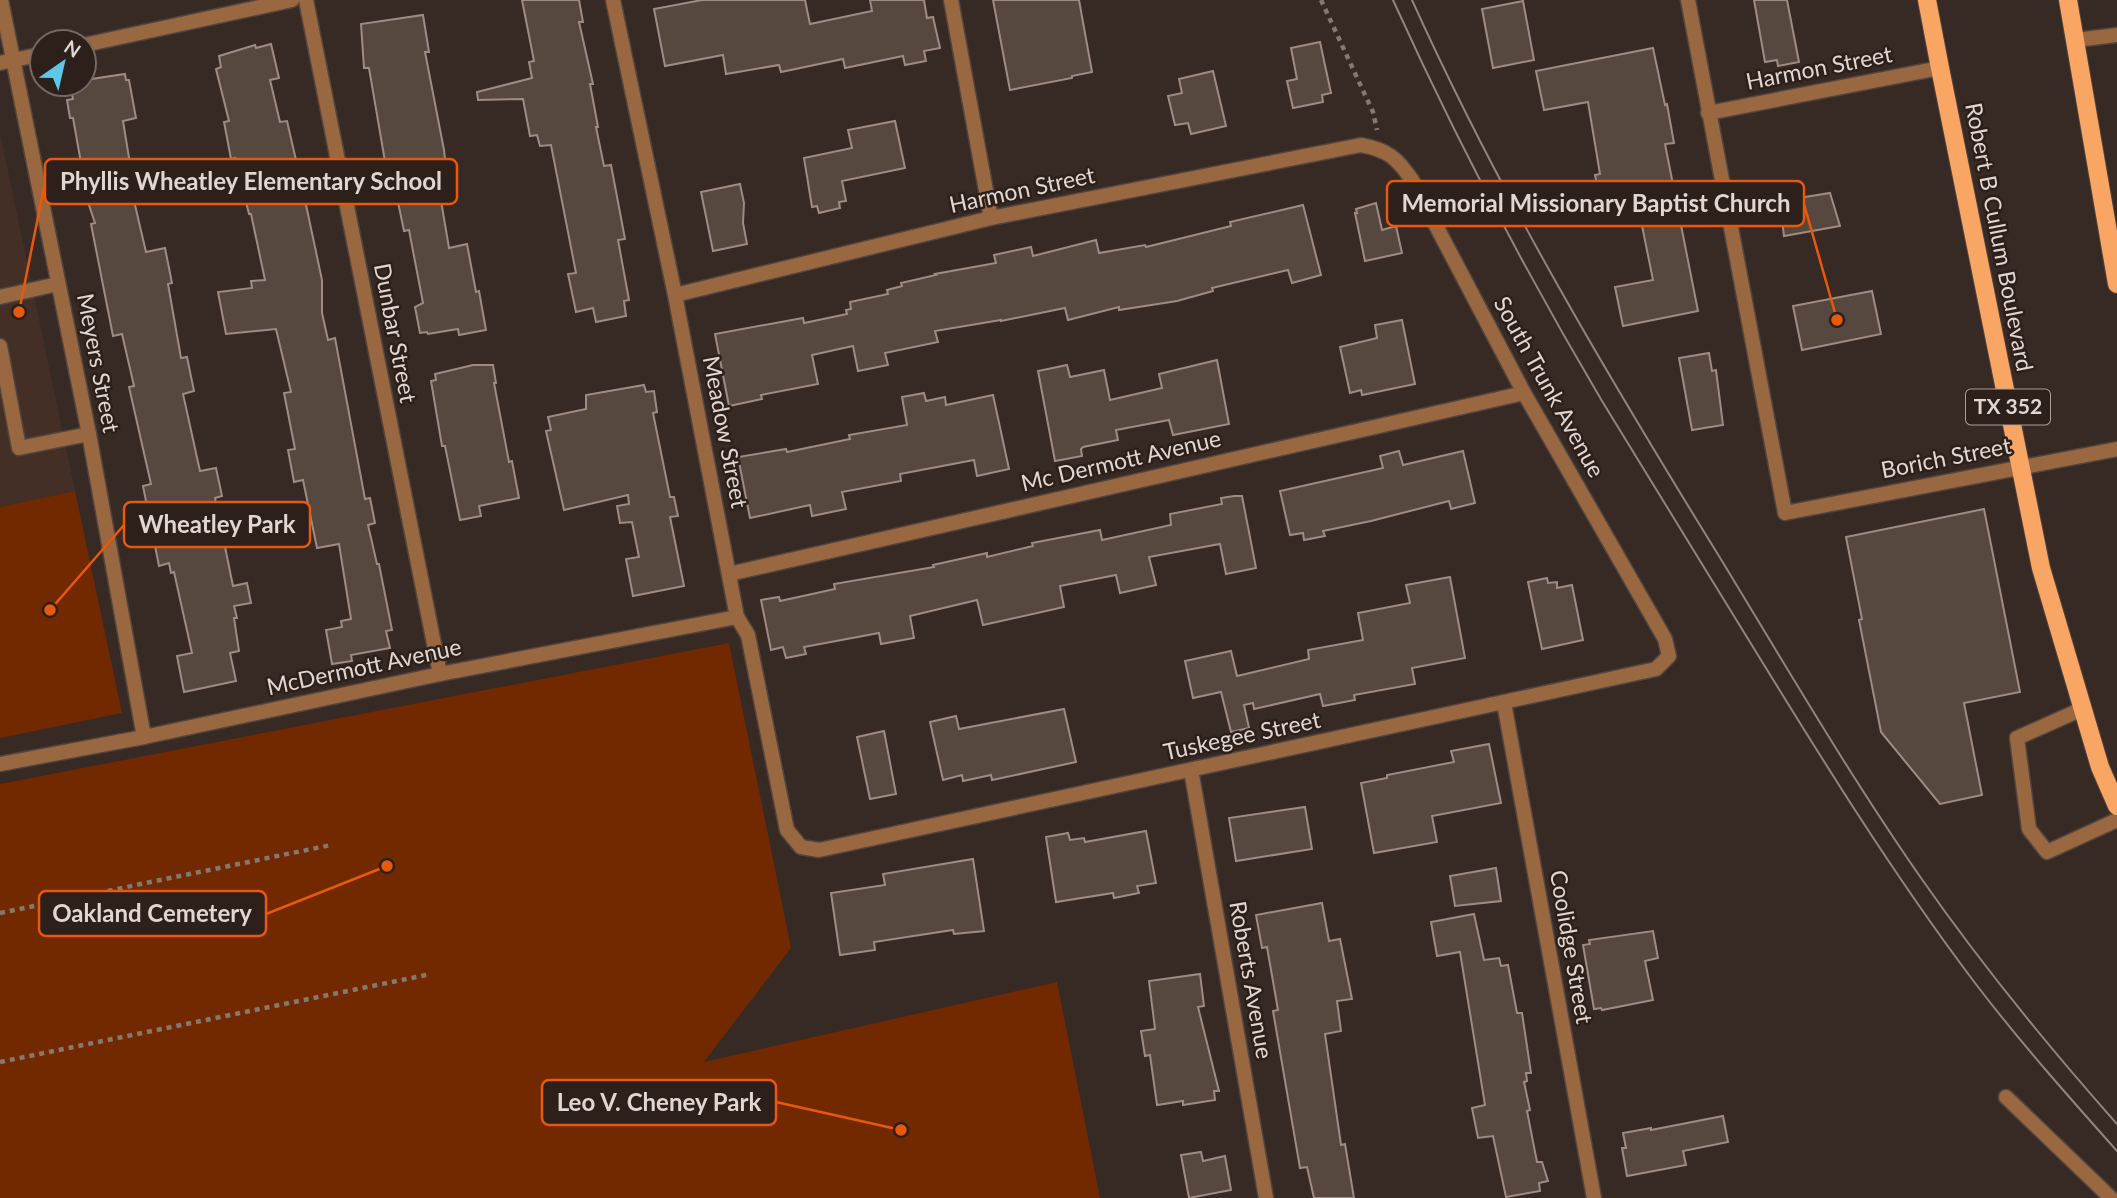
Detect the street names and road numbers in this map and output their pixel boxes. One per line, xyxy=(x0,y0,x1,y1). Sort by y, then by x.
street label: Harmon Street xyxy=(1743,39,1895,95)
street label: Robert B Cullum Boulevard xyxy=(1960,100,2040,374)
street label: Harmon Street xyxy=(946,160,1098,218)
street label: Dunbar Street xyxy=(369,261,423,406)
street label: Meyers Street xyxy=(72,291,126,436)
street label: South Trunk Avenue xyxy=(1489,291,1611,482)
street label: Meadow Street xyxy=(698,353,755,511)
road number: TX 352 xyxy=(1966,390,2050,424)
street label: Mc Dermott Avenue xyxy=(1018,423,1224,497)
street label: Borich Street xyxy=(1878,431,2014,483)
street label: McDermott Avenue xyxy=(264,632,464,700)
street label: Tuskegee Street xyxy=(1161,705,1324,765)
street label: Coolidge Street xyxy=(1545,868,1599,1027)
street label: Roberts Avenue xyxy=(1224,899,1280,1061)

